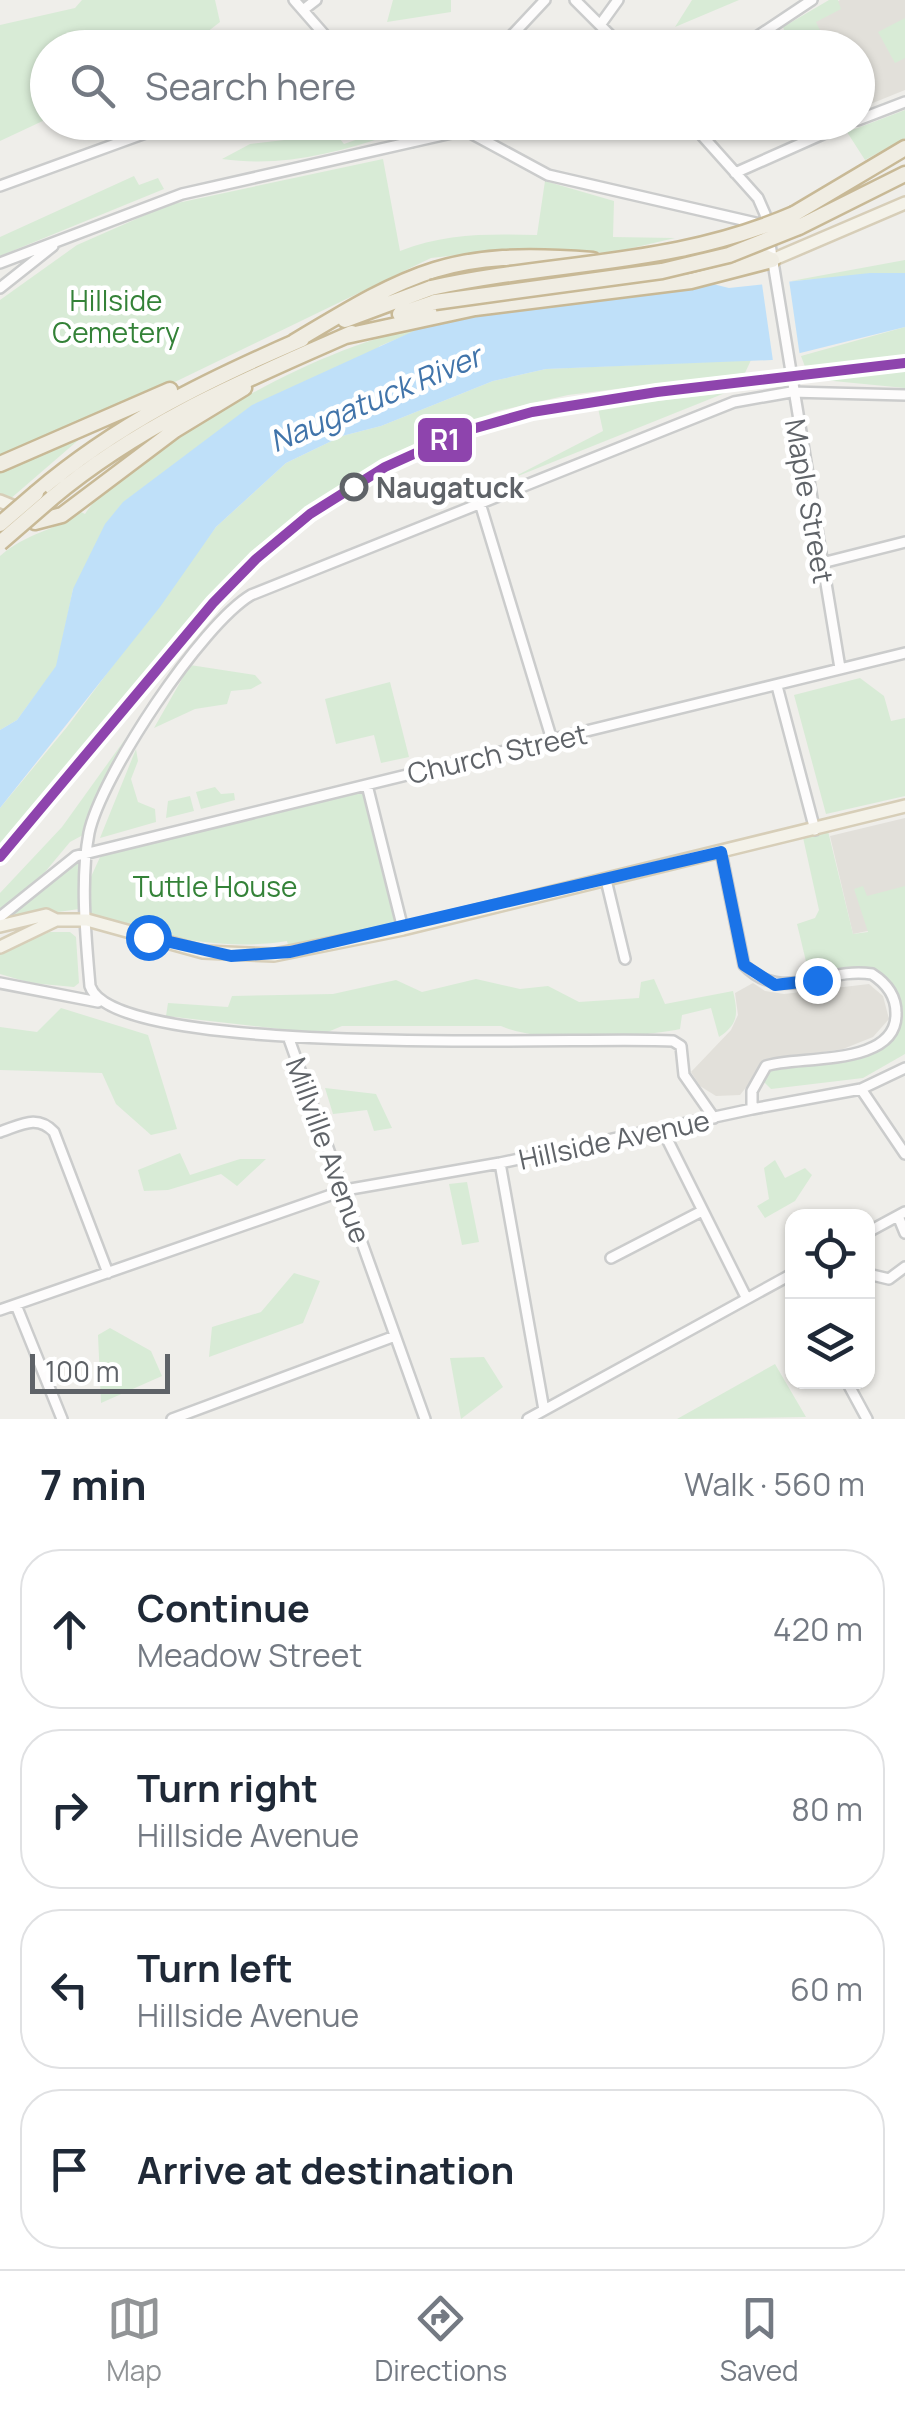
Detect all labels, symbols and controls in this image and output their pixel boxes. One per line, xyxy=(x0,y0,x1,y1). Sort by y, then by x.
search box xyxy=(30,30,875,140)
icon: search xyxy=(65,58,120,113)
text: Search here xyxy=(145,59,356,111)
park label: Hillside Cemetery xyxy=(52,281,180,351)
water label: Naugatuck River xyxy=(263,333,491,461)
line badge: R1 xyxy=(416,416,474,464)
street label: Maple Street xyxy=(777,416,843,586)
text: R1 xyxy=(430,420,460,458)
place label: Naugatuck xyxy=(376,468,525,506)
marker: Naugatuck xyxy=(341,474,367,500)
street label: Church Street xyxy=(404,714,590,792)
park label: Tuttle House xyxy=(133,867,297,905)
route start xyxy=(126,915,172,961)
route end xyxy=(795,958,841,1004)
street label: Millville Avenue xyxy=(278,1052,380,1248)
street label: Hillside Avenue xyxy=(515,1100,713,1178)
map controls xyxy=(785,1209,875,1389)
button: locate xyxy=(785,1209,875,1299)
button: layers xyxy=(785,1299,875,1389)
scale bar xyxy=(30,1349,170,1394)
text: 100 m xyxy=(45,1352,119,1390)
text: 7 min xyxy=(40,1455,147,1513)
text: Walk · 560 m xyxy=(684,1462,865,1506)
text: Continue xyxy=(137,1581,310,1633)
icon: ahead xyxy=(42,1602,97,1657)
text: 420 m xyxy=(773,1607,863,1651)
text: Meadow Street xyxy=(137,1633,362,1677)
text: Turn right xyxy=(137,1761,318,1813)
icon: right xyxy=(42,1782,97,1837)
text: 80 m xyxy=(791,1787,863,1831)
text: Hillside Avenue xyxy=(137,1813,359,1857)
text: Turn left xyxy=(137,1941,293,1993)
icon: left xyxy=(42,1962,97,2017)
text: 60 m xyxy=(790,1967,863,2011)
text: Hillside Avenue xyxy=(137,1993,359,2037)
icon: arrive xyxy=(42,2142,97,2197)
text: Arrive at destination xyxy=(137,2143,514,2195)
tab: Map xyxy=(106,2291,162,2389)
tab: Directions xyxy=(375,2291,507,2389)
tab: Saved xyxy=(720,2291,799,2389)

